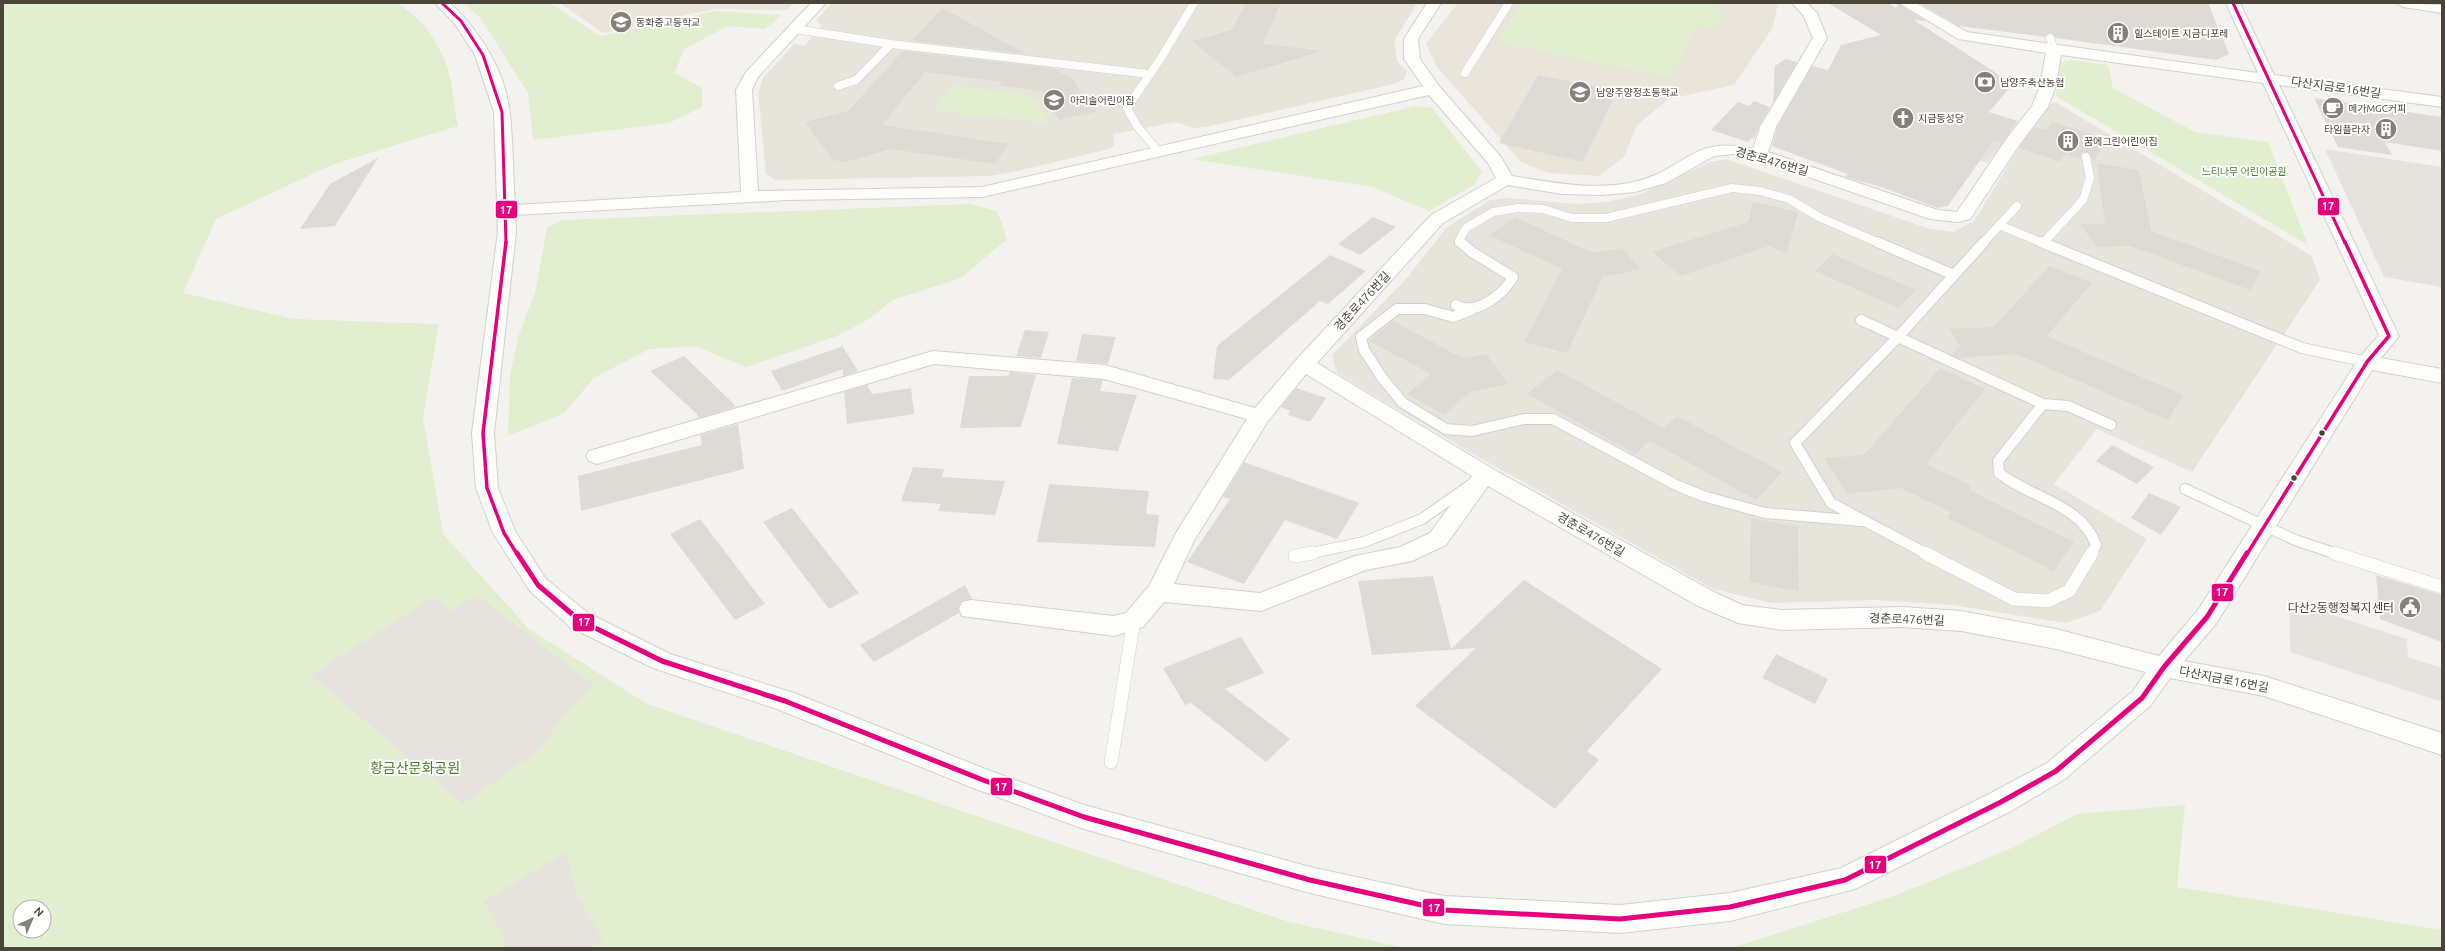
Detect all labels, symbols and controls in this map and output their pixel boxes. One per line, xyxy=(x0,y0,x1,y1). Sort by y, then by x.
school or university icon: 동화중고등학교 xyxy=(608,9,634,35)
place label: 동화중고등학교 xyxy=(636,17,700,28)
building icon: 힐스테이트 지금디포레 xyxy=(2105,20,2131,46)
place label: 힐스테이트 지금디포레 xyxy=(2134,28,2228,39)
bank icon: 남양주축산농협 xyxy=(1972,69,1998,95)
street label: 다산지금로16번길 xyxy=(2290,74,2382,100)
place label: 남양주축산농협 xyxy=(2000,77,2064,88)
school or university icon: 남양주양정초등학교 xyxy=(1567,79,1593,105)
school or university icon: 아리솔어린이집 xyxy=(1041,87,1067,113)
place label: 남양주양정초등학교 xyxy=(1596,87,1679,98)
place label: 아리솔어린이집 xyxy=(1070,95,1134,106)
cafe icon: 메가MGC커피 xyxy=(2320,95,2346,121)
place label: 메가MGC커피 xyxy=(2348,103,2406,114)
church icon: 지금동성당 xyxy=(1890,105,1916,131)
place label: 지금동성당 xyxy=(1918,113,1964,124)
building icon: 타임플라자 xyxy=(2373,116,2399,142)
place label: 타임플라자 xyxy=(2324,124,2371,135)
building icon: 꿈에그린어린이집 xyxy=(2055,128,2081,154)
place label: 꿈에그린어린이집 xyxy=(2084,136,2158,147)
street label: 경춘로476번길 xyxy=(1734,144,1810,178)
park label: 느티나무 어린이공원 xyxy=(2201,166,2287,177)
line badge: 17 xyxy=(2317,197,2340,216)
line badge: 17 xyxy=(495,200,518,219)
text: 17 xyxy=(2322,200,2334,212)
text: 17 xyxy=(500,204,512,216)
street label: 경춘로476번길 xyxy=(1331,269,1393,333)
unlabelled marker xyxy=(2317,428,2327,438)
unlabelled marker xyxy=(2289,473,2299,483)
street label: 경춘로476번길 xyxy=(1555,509,1627,559)
line badge: 17 xyxy=(2211,583,2234,602)
text: 17 xyxy=(2216,586,2228,598)
public building icon: 다산2동행정복지센터 xyxy=(2397,594,2423,620)
place label: 다산2동행정복지센터 xyxy=(2288,601,2394,614)
street label: 경춘로476번길 xyxy=(1869,611,1945,627)
line badge: 17 xyxy=(572,613,595,632)
text: 17 xyxy=(578,616,590,628)
street label: 다산지금로16번길 xyxy=(2178,664,2270,694)
park label: 황금산문화공원 xyxy=(370,760,460,776)
line badge: 17 xyxy=(990,777,1013,796)
text: 17 xyxy=(995,781,1007,793)
line badge: 17 xyxy=(1864,855,1887,874)
text: 17 xyxy=(1869,859,1881,871)
line badge: 17 xyxy=(1422,898,1445,917)
north arrow xyxy=(12,899,52,939)
text: 17 xyxy=(1428,902,1440,914)
text: N xyxy=(32,905,46,919)

